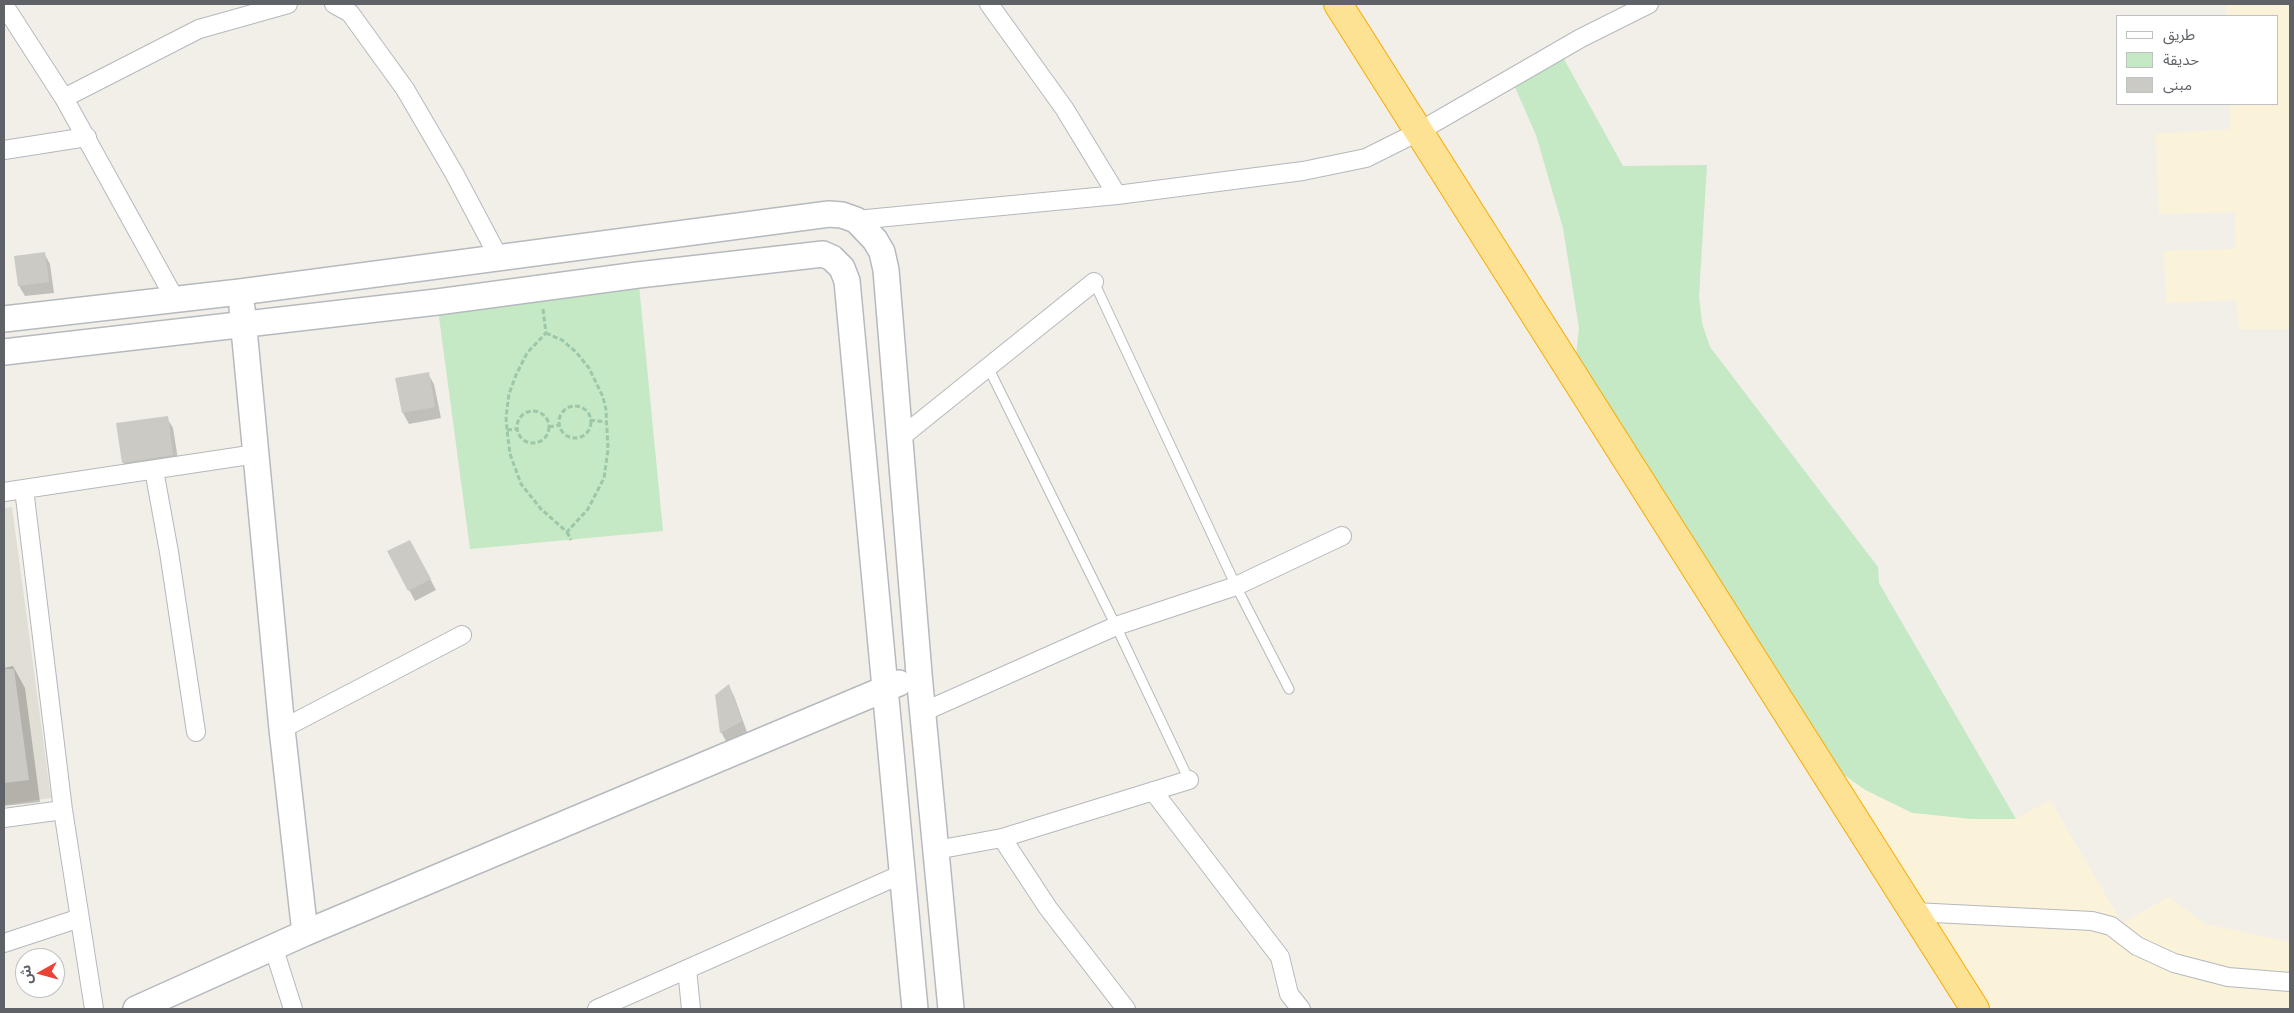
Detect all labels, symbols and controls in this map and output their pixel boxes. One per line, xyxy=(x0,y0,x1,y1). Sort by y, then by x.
legend xyxy=(2116,15,2279,105)
text: طريق xyxy=(2163,25,2195,44)
text: حديقة xyxy=(2163,50,2199,69)
text: مبنى xyxy=(2163,75,2192,94)
north arrow xyxy=(15,948,65,998)
text: ش xyxy=(16,964,36,985)

